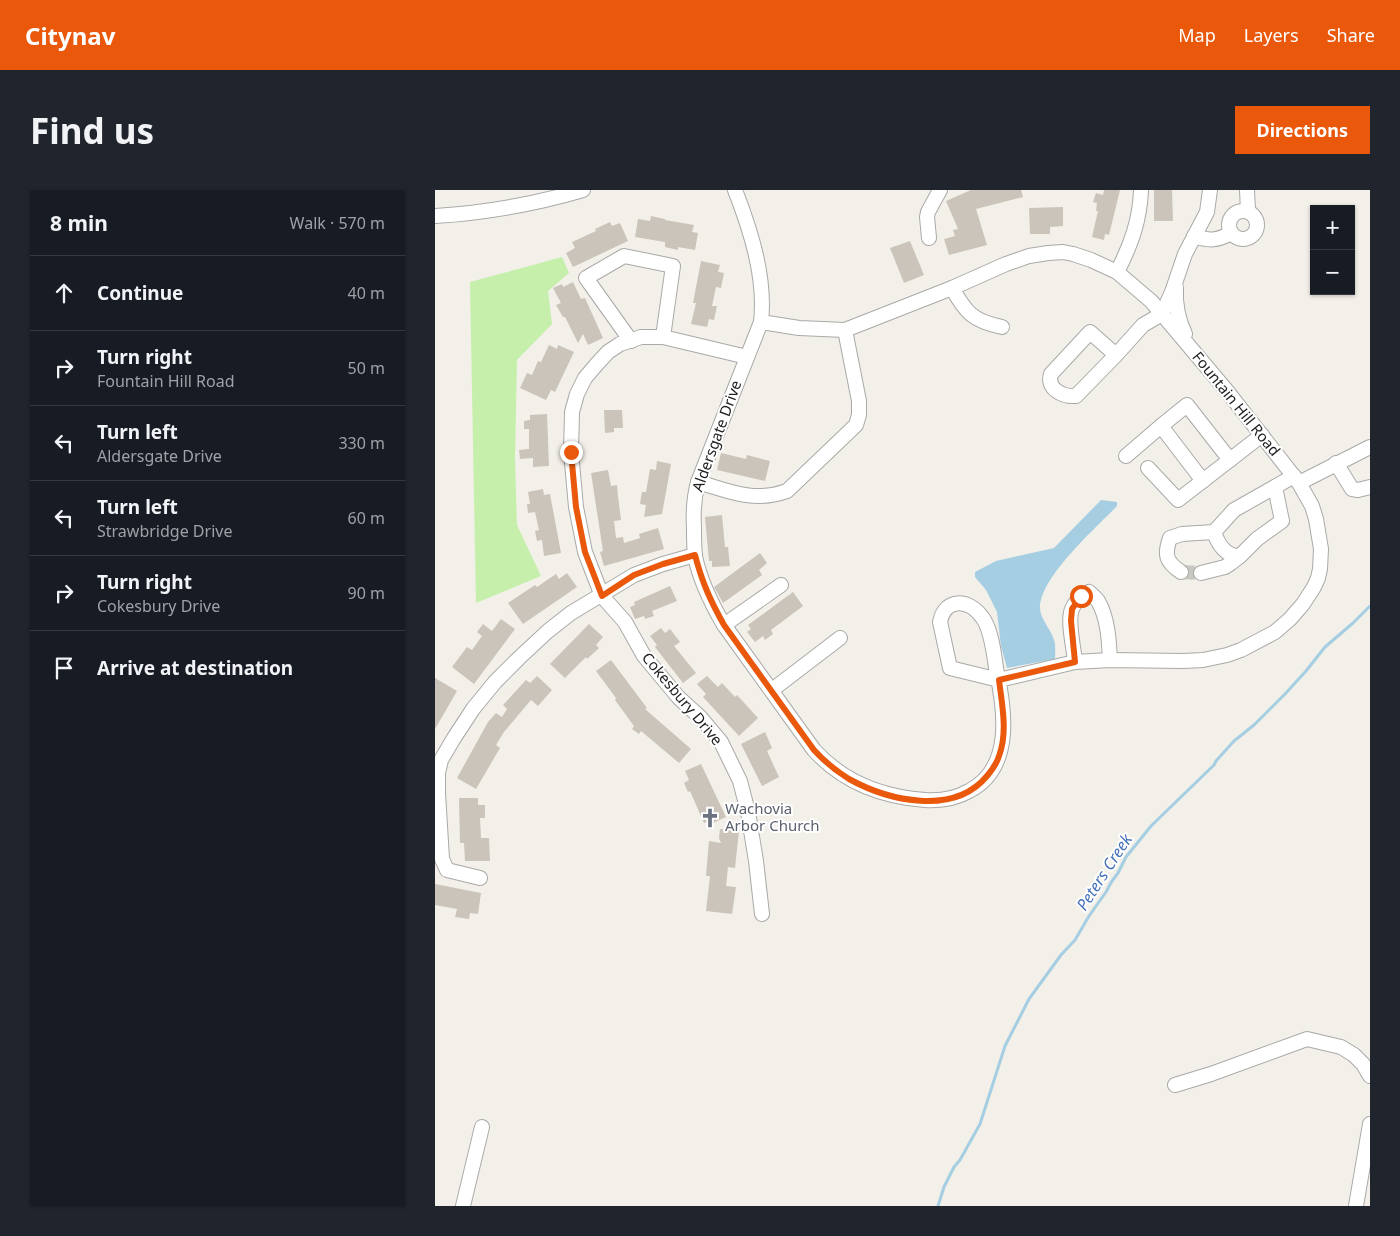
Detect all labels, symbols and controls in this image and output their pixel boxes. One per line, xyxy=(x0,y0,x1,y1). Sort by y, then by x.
text: Citynav xyxy=(25,19,115,52)
text: Map xyxy=(1178,23,1216,47)
text: Layers xyxy=(1244,23,1299,47)
text: Share xyxy=(1327,23,1375,47)
button: Directions xyxy=(1235,106,1370,154)
text: Find us xyxy=(30,107,154,154)
map controls xyxy=(1310,205,1355,295)
button: + xyxy=(1310,205,1355,250)
text: 8 min xyxy=(50,209,108,237)
text: Walk · 570 m xyxy=(290,212,385,234)
button: − xyxy=(1310,250,1355,295)
icon: ahead xyxy=(50,279,78,307)
text: Continue xyxy=(97,280,183,306)
text: 40 m xyxy=(348,282,385,304)
text: Turn right xyxy=(97,344,192,370)
street label: Fountain Hill Road xyxy=(1188,347,1285,460)
icon: right xyxy=(50,354,78,382)
text: 50 m xyxy=(348,357,385,379)
text: Fountain Hill Road xyxy=(97,370,235,392)
street label: Aldersgate Drive xyxy=(687,377,745,494)
text: Turn left xyxy=(97,419,178,445)
icon: left xyxy=(50,429,78,457)
text: 330 m xyxy=(338,432,385,454)
route end xyxy=(560,441,583,464)
text: Aldersgate Drive xyxy=(97,445,222,467)
text: Turn left xyxy=(97,494,178,520)
icon: left xyxy=(50,504,78,532)
text: 60 m xyxy=(348,507,385,529)
text: Strawbridge Drive xyxy=(97,520,232,542)
text: Turn right xyxy=(97,569,192,595)
icon: right xyxy=(50,579,78,607)
text: 90 m xyxy=(348,582,385,604)
route start xyxy=(1070,585,1093,608)
text: Cokesbury Drive xyxy=(97,595,220,617)
street label: Cokesbury Drive xyxy=(638,648,728,749)
icon: arrive xyxy=(50,654,78,682)
text: Arrive at destination xyxy=(97,655,293,681)
place label: Wachovia Arbor Church xyxy=(725,798,820,835)
church icon: Wachovia Arbor Church xyxy=(699,807,721,829)
water label: Peters Creek xyxy=(1071,829,1138,915)

